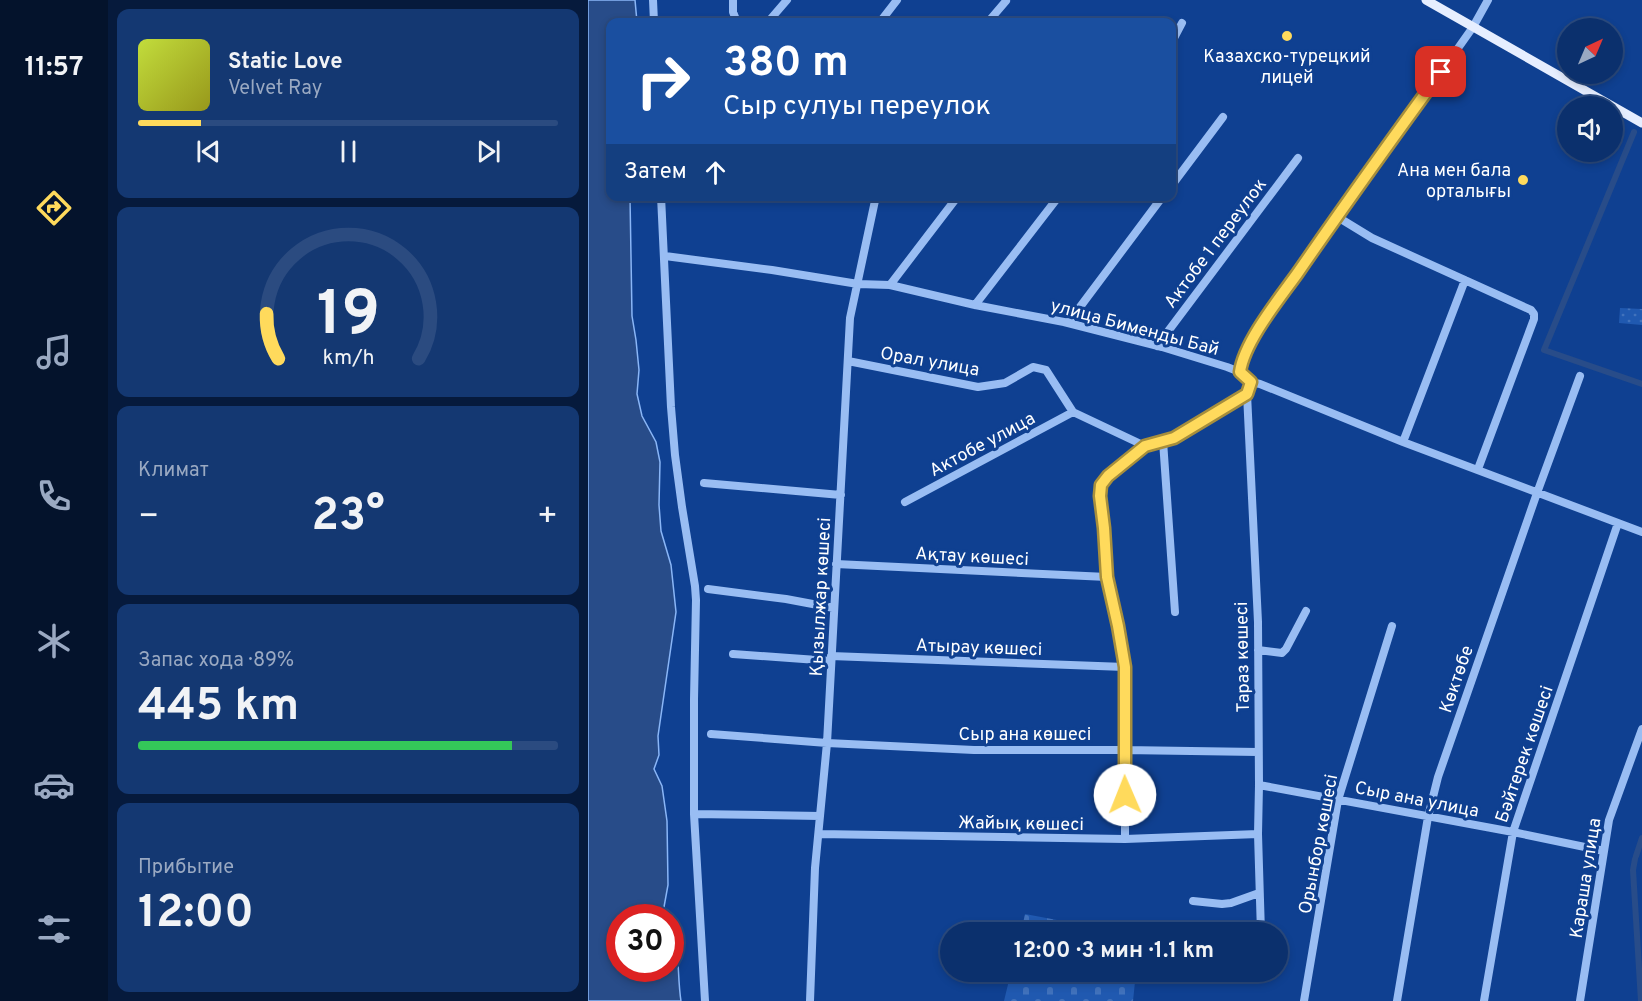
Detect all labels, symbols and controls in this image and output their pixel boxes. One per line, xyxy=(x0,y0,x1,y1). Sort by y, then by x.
north arrow xyxy=(1557,18,1623,84)
map controls xyxy=(1557,18,1623,162)
marker: Казахско-турецкий лицей xyxy=(1280,29,1294,43)
text: 380 m xyxy=(723,38,849,91)
icon: right xyxy=(624,42,702,120)
place label: Казахско-турецкий лицей xyxy=(1203,46,1371,90)
pin xyxy=(1415,46,1466,97)
text: Static Love xyxy=(228,49,342,76)
text: 11:57 xyxy=(24,51,84,85)
icon: arrive xyxy=(1424,55,1457,88)
text: Velvet Ray xyxy=(228,76,322,102)
text: Сыр сулуы переулок xyxy=(723,90,991,124)
button: sound xyxy=(1557,96,1623,162)
icon: previous xyxy=(192,135,225,168)
icon: pause xyxy=(332,135,365,168)
icon: next xyxy=(472,135,505,168)
icon: ahead xyxy=(699,156,732,189)
text: Затем xyxy=(624,159,687,186)
place label: Ана мен бала орталығы xyxy=(1397,160,1511,204)
marker: Ана мен бала орталығы xyxy=(1516,173,1530,187)
street label: Актобе 1 переулок xyxy=(1160,174,1273,314)
icon: directions xyxy=(33,187,75,229)
text: 19 xyxy=(316,278,380,357)
street label: улица Бименды Бай xyxy=(1048,295,1221,362)
icon: music xyxy=(33,331,75,373)
street label: Орал улица xyxy=(878,342,981,383)
text: km/h xyxy=(322,346,374,373)
street label: Актобе улица xyxy=(926,408,1040,483)
text: Климат xyxy=(138,458,209,484)
icon: phone xyxy=(33,475,75,517)
text: 23° xyxy=(311,489,385,546)
text: − xyxy=(138,497,159,539)
text: + xyxy=(537,497,558,539)
street label: Қызылжар көшесі xyxy=(806,517,837,677)
street label: Ақтау көшесі xyxy=(915,543,1029,572)
street label: Тараз көшесі xyxy=(1231,601,1256,713)
icon: climate xyxy=(33,620,75,662)
street label: Атырау көшесі xyxy=(915,635,1043,662)
street label: Көктөбе xyxy=(1435,643,1480,716)
text: Запас хода · 89% xyxy=(138,648,294,674)
text: 445 km xyxy=(138,679,299,736)
street label: Бәйтерек көшесі xyxy=(1491,683,1560,826)
street label: Сыр ана көшесі xyxy=(959,724,1091,747)
position arrow xyxy=(1093,763,1157,827)
icon: car xyxy=(33,764,75,806)
street label: Орынбор көшесі xyxy=(1295,772,1344,916)
street label: Сыр ана улица xyxy=(1353,777,1481,824)
street label: Жайық көшесі xyxy=(958,812,1084,837)
street label: Караша улица xyxy=(1566,816,1607,940)
text: Прибытие xyxy=(138,855,234,881)
text: 12:00 xyxy=(138,886,254,943)
speed limit sign: 30 xyxy=(606,904,684,982)
icon: filters xyxy=(33,908,75,950)
text: 12:00 · 3 мин · 1.1 km xyxy=(1014,938,1214,965)

